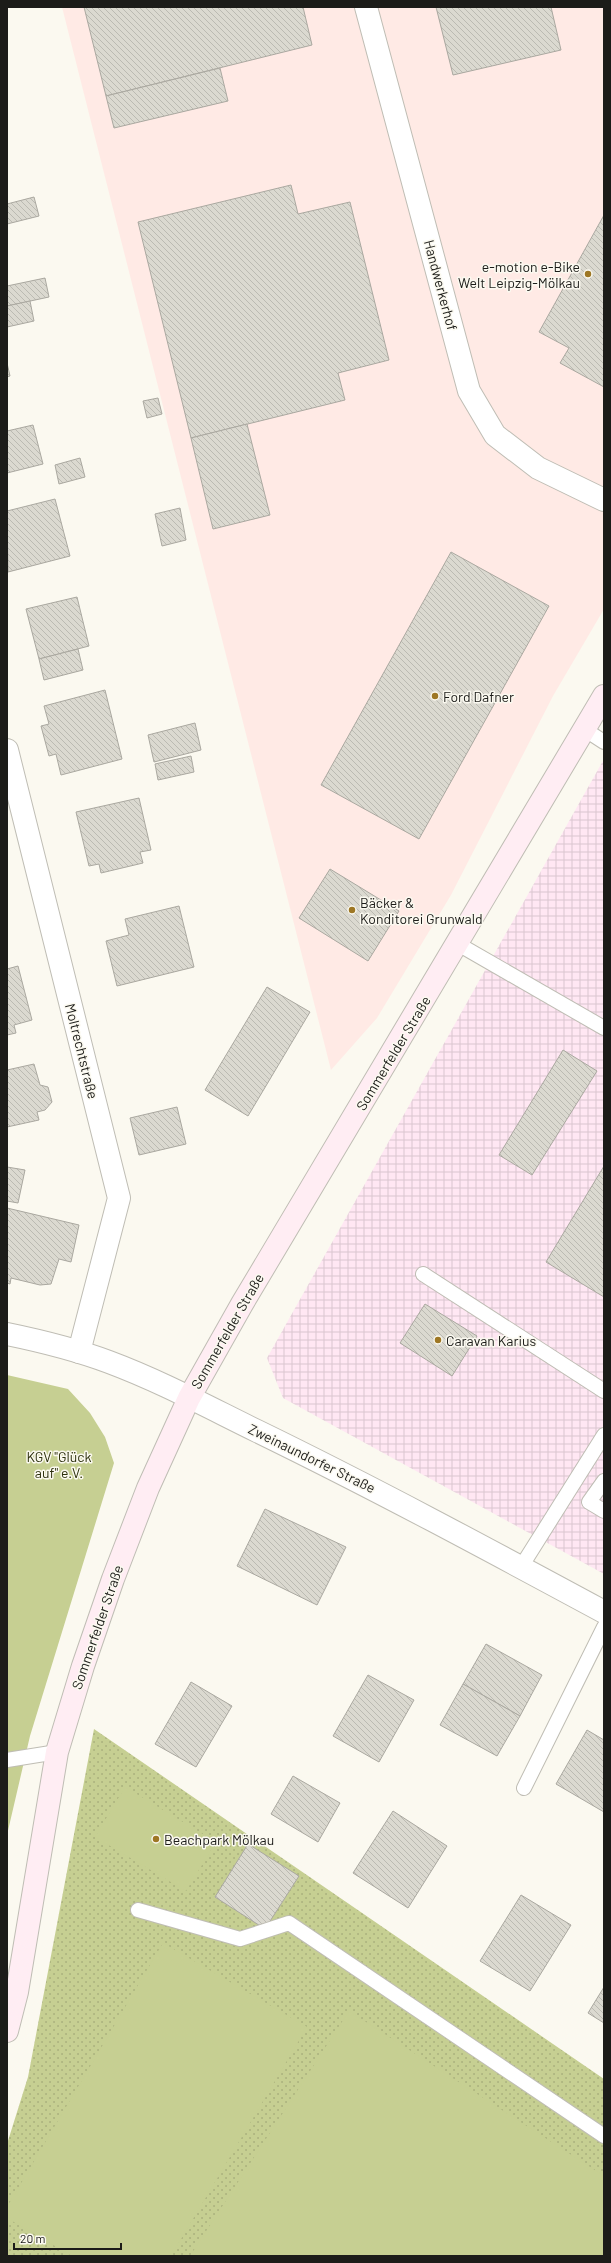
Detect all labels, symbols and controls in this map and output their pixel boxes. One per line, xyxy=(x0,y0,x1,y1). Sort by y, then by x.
street label: Handwerkerhof xyxy=(421,238,461,332)
place label: e-motion e-Bike Welt Leipzig-Mölkau xyxy=(458,258,580,291)
marker: e-motion e-Bike Welt Leipzig-Mölkau xyxy=(583,269,593,279)
place label: Ford Dafner xyxy=(443,688,514,705)
marker: Ford Dafner xyxy=(430,691,440,701)
place label: Bäcker & Konditorei Grunwald xyxy=(360,894,483,927)
marker: Bäcker & Konditorei Grunwald xyxy=(347,905,357,915)
street label: Sommerfelder Straße xyxy=(352,993,434,1113)
street label: Moltrechtstraße xyxy=(62,1002,102,1100)
street label: Sommerfelder Straße xyxy=(187,1270,267,1392)
place label: Caravan Karius xyxy=(446,1332,537,1349)
marker: Caravan Karius xyxy=(433,1335,443,1345)
street label: Zweinaundorfer Straße xyxy=(246,1420,378,1496)
park label: KGV "Glück auf" e.V. xyxy=(26,1448,92,1481)
street label: Sommerfelder Straße xyxy=(68,1563,126,1691)
place label: Beachpark Mölkau xyxy=(164,1831,274,1848)
marker: Beachpark Mölkau xyxy=(151,1834,161,1844)
scale bar xyxy=(14,2225,121,2251)
text: 20 m xyxy=(20,2231,46,2245)

